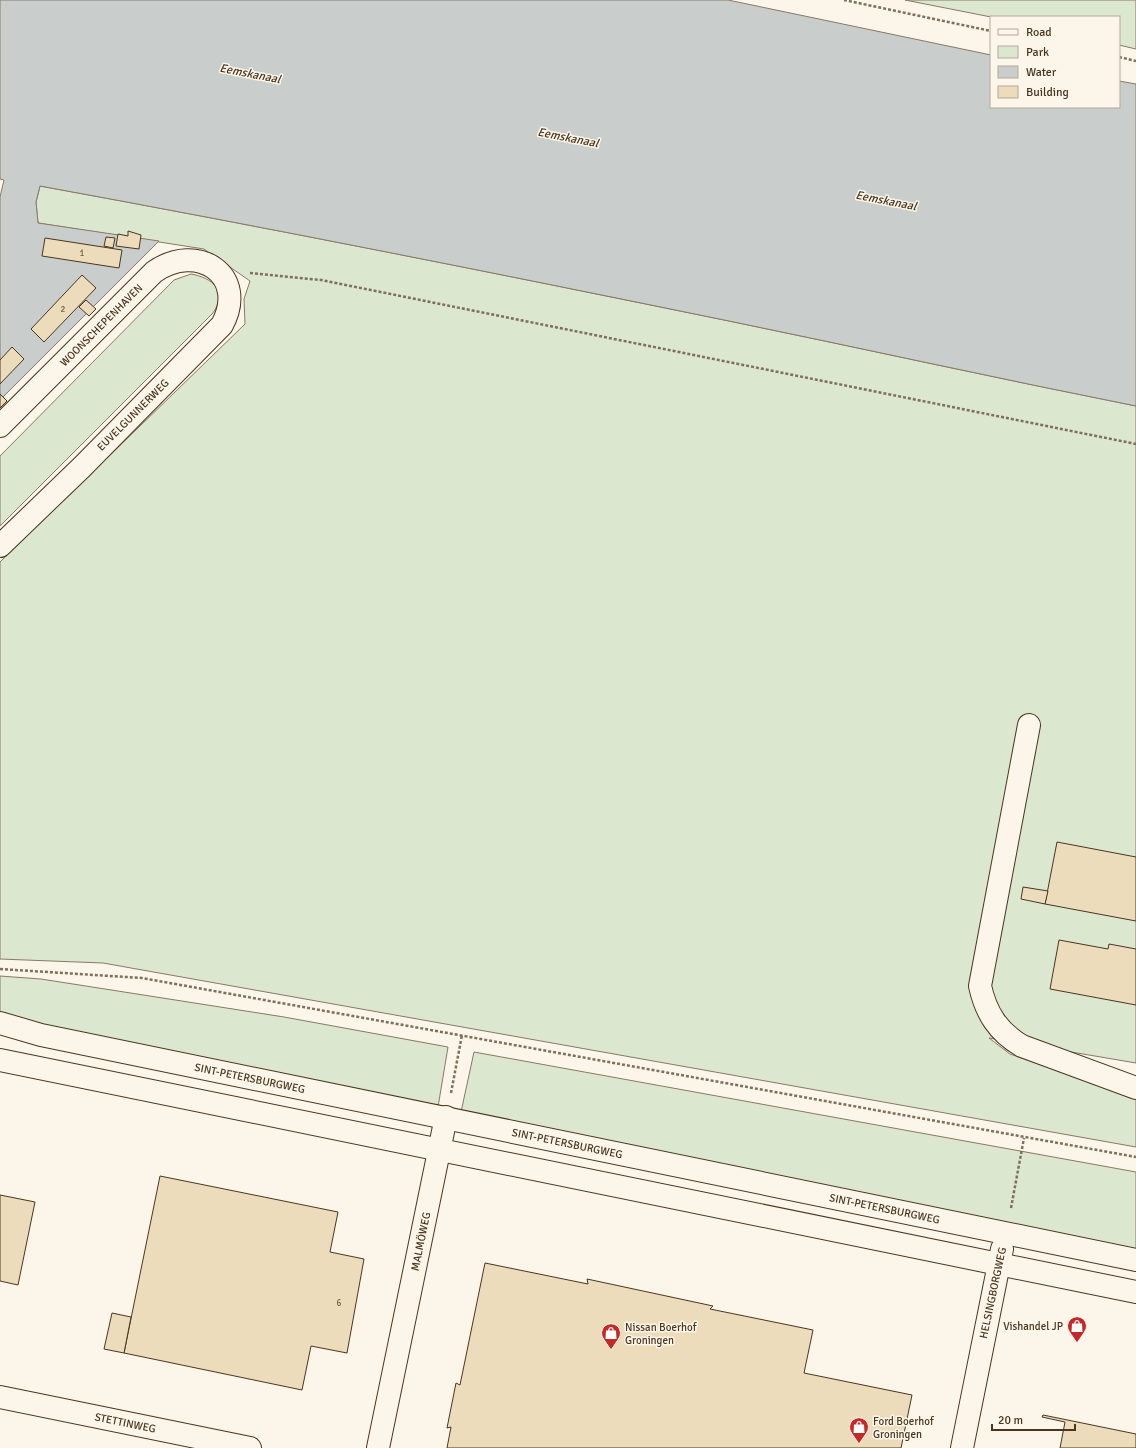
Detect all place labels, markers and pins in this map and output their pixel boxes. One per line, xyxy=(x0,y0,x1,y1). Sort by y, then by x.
shop icon: Vishandel JP xyxy=(1066,1315,1088,1343)
place label: Vishandel JP xyxy=(1003,1320,1063,1333)
place label: Nissan Boerhof Groningen xyxy=(625,1321,698,1347)
shop icon: Nissan Boerhof Groningen xyxy=(600,1322,622,1350)
place label: Ford Boerhof Groningen xyxy=(873,1415,935,1441)
shop icon: Ford Boerhof Groningen xyxy=(848,1416,870,1444)

